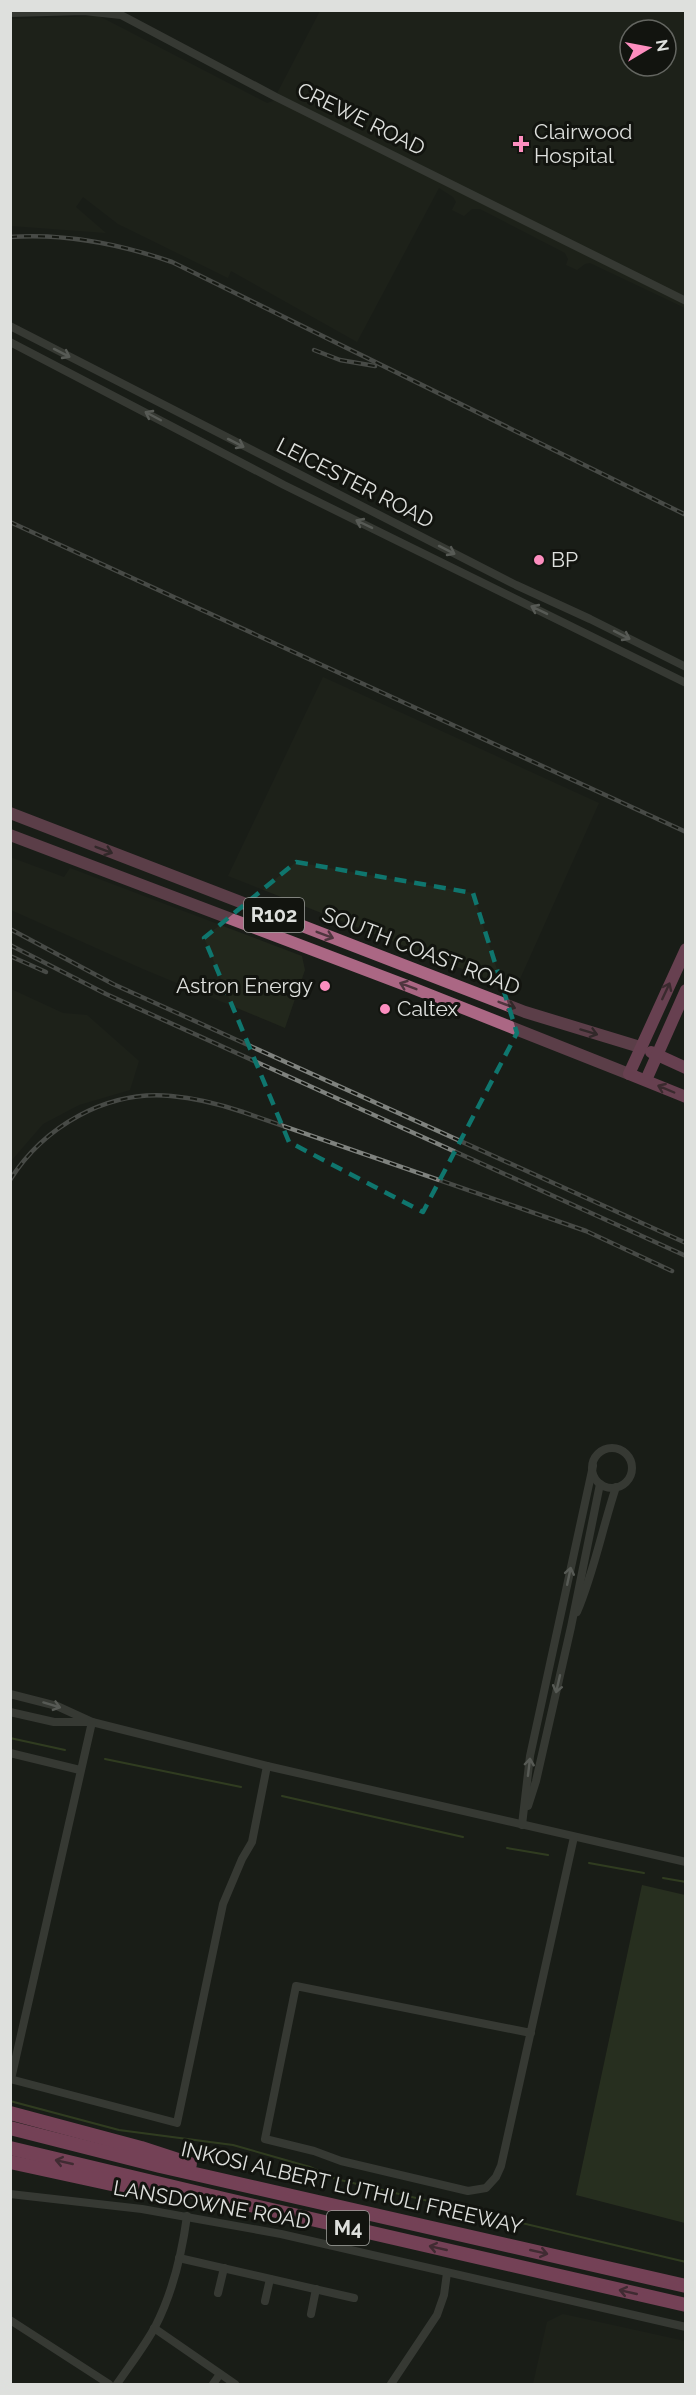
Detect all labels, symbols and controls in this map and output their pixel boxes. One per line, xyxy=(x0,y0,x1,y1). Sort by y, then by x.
north arrow xyxy=(618,18,678,78)
text: N xyxy=(652,38,673,53)
street label: CREWE ROAD xyxy=(293,77,429,160)
place label: Clairwood Hospital xyxy=(534,119,632,168)
marker: Clairwood Hospital xyxy=(512,135,530,153)
one-way arrow xyxy=(53,348,71,359)
one-way arrow xyxy=(144,410,162,422)
street label: LEICESTER ROAD xyxy=(273,432,438,533)
one-way arrow xyxy=(226,437,244,449)
one-way arrow xyxy=(356,518,374,529)
one-way arrow xyxy=(437,545,455,557)
place label: BP xyxy=(551,547,578,572)
marker: BP xyxy=(532,553,546,567)
one-way arrow xyxy=(531,603,549,615)
one-way arrow xyxy=(613,630,631,641)
one-way arrow xyxy=(94,845,113,856)
road number: R102 xyxy=(244,898,304,932)
street label: SOUTH COAST ROAD xyxy=(319,901,524,1000)
one-way arrow xyxy=(316,930,334,941)
place label: Astron Energy xyxy=(176,973,313,998)
marker: Astron Energy xyxy=(318,979,332,993)
one-way arrow xyxy=(399,980,418,991)
one-way arrow xyxy=(660,983,672,1001)
place label: Caltex xyxy=(397,996,458,1021)
one-way arrow xyxy=(497,1001,516,1012)
marker: Caltex xyxy=(378,1002,392,1016)
one-way arrow xyxy=(579,1027,598,1038)
one-way arrow xyxy=(657,1083,675,1094)
one-way arrow xyxy=(564,1567,575,1586)
one-way arrow xyxy=(551,1675,563,1694)
one-way arrow xyxy=(42,1700,61,1711)
one-way arrow xyxy=(523,1758,534,1777)
street label: INKOSI ALBERT LUTHULI FREEWAY xyxy=(179,2136,526,2239)
one-way arrow xyxy=(55,2155,74,2167)
street label: LANSDOWNE ROAD xyxy=(111,2175,313,2234)
road number: M4 xyxy=(327,2211,369,2245)
one-way arrow xyxy=(429,2242,448,2254)
one-way arrow xyxy=(528,2247,548,2258)
one-way arrow xyxy=(619,2286,639,2297)

